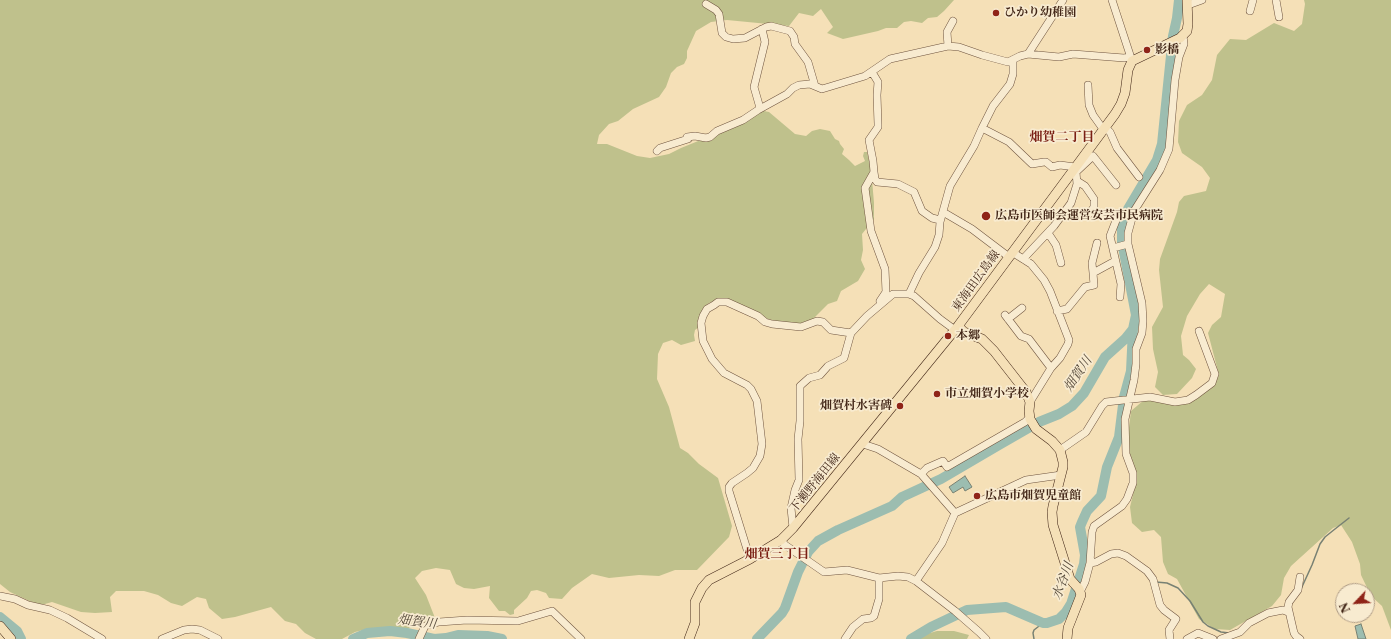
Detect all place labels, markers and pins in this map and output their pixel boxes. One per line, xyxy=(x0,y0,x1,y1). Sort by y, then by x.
place label: ひかり幼稚園 xyxy=(1004,6,1076,20)
marker: ひかり幼稚園 xyxy=(991,8,1001,18)
place label: 影橋 xyxy=(1155,43,1179,57)
marker: 影橋 xyxy=(1142,45,1152,55)
place label: 広島市医師会運営安芸市民病院 xyxy=(995,209,1163,223)
marker: 広島市医師会運営安芸市民病院 xyxy=(980,210,992,222)
place label: 本郷 xyxy=(956,329,980,343)
marker: 本郷 xyxy=(943,331,953,341)
place label: 市立畑賀小学校 xyxy=(945,387,1029,401)
marker: 市立畑賀小学校 xyxy=(932,389,942,399)
place label: 畑賀村水害碑 xyxy=(820,399,892,413)
marker: 畑賀村水害碑 xyxy=(895,401,905,411)
place label: 広島市畑賀児童館 xyxy=(985,489,1081,503)
marker: 広島市畑賀児童館 xyxy=(972,491,982,501)

